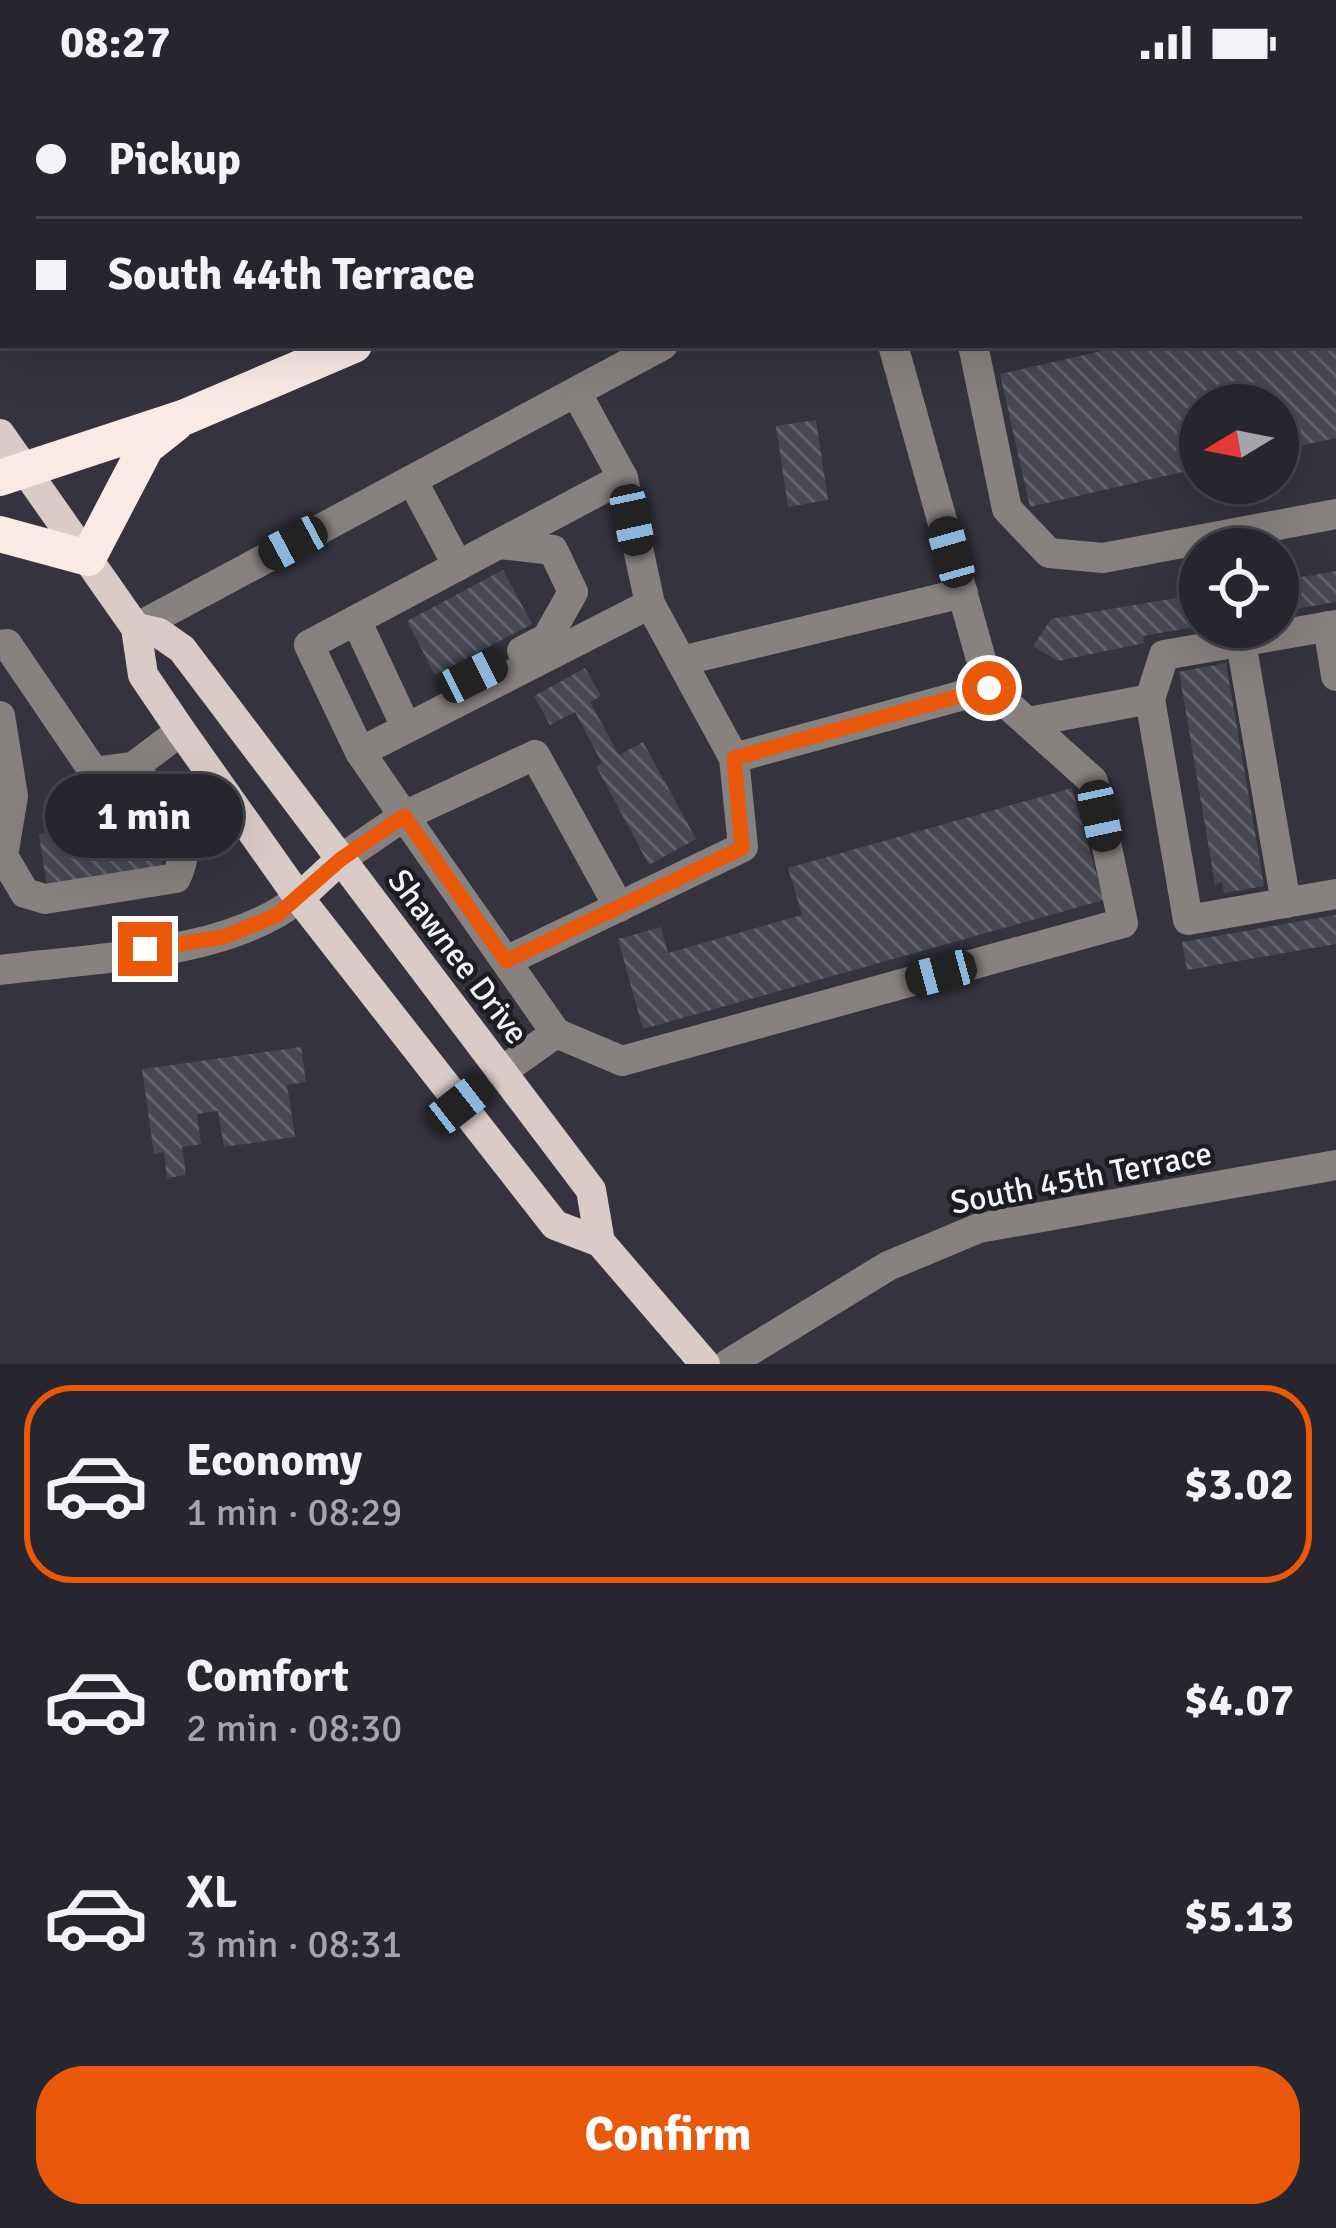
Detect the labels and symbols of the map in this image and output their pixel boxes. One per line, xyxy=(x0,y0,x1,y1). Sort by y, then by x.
north arrow xyxy=(1179,384,1299,504)
car xyxy=(607,481,657,559)
car xyxy=(253,510,333,576)
car xyxy=(924,512,978,592)
car xyxy=(433,644,513,708)
route start xyxy=(962,661,1016,715)
callout: 1 min xyxy=(46,775,244,859)
car xyxy=(1075,777,1125,855)
street label: Shawnee Drive xyxy=(379,861,537,1053)
route end xyxy=(118,922,172,976)
car xyxy=(902,946,980,1000)
car xyxy=(421,1068,499,1140)
street label: South 45th Terrace xyxy=(947,1133,1215,1224)

